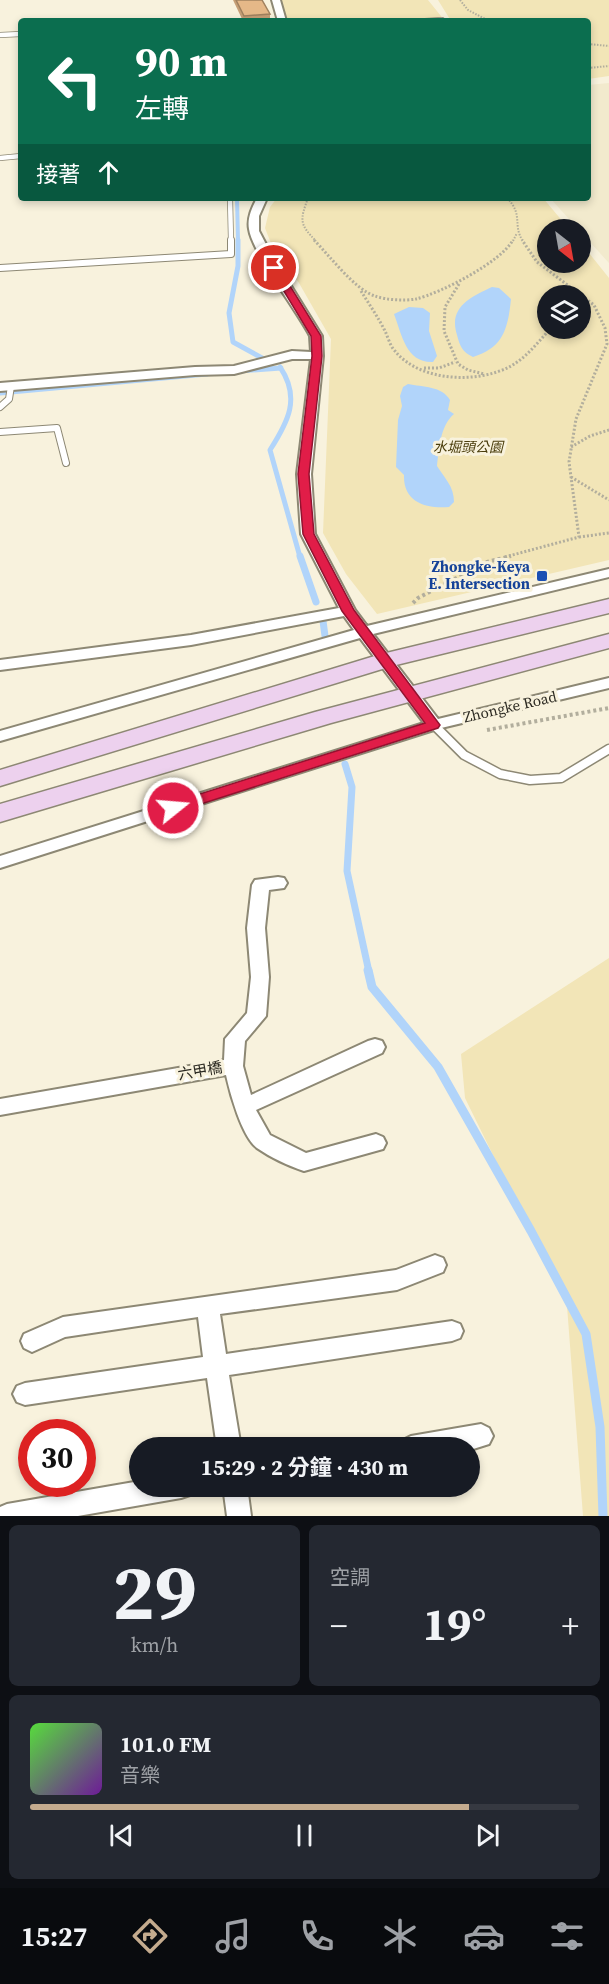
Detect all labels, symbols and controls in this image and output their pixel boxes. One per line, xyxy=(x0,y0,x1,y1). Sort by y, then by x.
text: 90 m xyxy=(135,32,228,90)
icon: left xyxy=(36,42,114,120)
text: 左轉 xyxy=(135,90,189,127)
icon: ahead xyxy=(92,156,125,189)
text: 接著 xyxy=(36,159,80,189)
north arrow xyxy=(537,219,591,273)
map controls xyxy=(537,219,591,339)
pin xyxy=(248,242,299,293)
icon: arrive xyxy=(257,251,290,284)
button: layers xyxy=(537,285,591,339)
park label: 水堀頭公園 xyxy=(433,437,505,457)
place label: Zhongke-Keya E. Intersection xyxy=(428,556,531,594)
marker: Zhongke-Keya E. Intersection xyxy=(535,569,549,583)
street label: Zhongke Road xyxy=(461,685,559,727)
position arrow xyxy=(141,776,205,840)
street label: 六甲橋 xyxy=(176,1056,224,1085)
speed limit sign: 30 xyxy=(18,1419,96,1497)
text: 15:29 · 2 分鐘 · 430 m xyxy=(201,1452,408,1482)
text: 29 xyxy=(112,1538,197,1645)
text: 空調 xyxy=(330,1563,370,1591)
text: 19° xyxy=(423,1593,486,1655)
text: − xyxy=(330,1603,348,1648)
text: + xyxy=(561,1603,579,1648)
text: km/h xyxy=(131,1631,178,1659)
text: 101.0 FM xyxy=(120,1729,211,1759)
text: 音樂 xyxy=(120,1761,160,1789)
icon: previous xyxy=(105,1819,138,1852)
icon: pause xyxy=(288,1819,321,1852)
icon: next xyxy=(471,1819,504,1852)
icon: directions xyxy=(129,1915,171,1957)
icon: music xyxy=(212,1915,254,1957)
icon: phone xyxy=(296,1915,338,1957)
icon: climate xyxy=(379,1915,421,1957)
icon: car xyxy=(463,1915,505,1957)
icon: filters xyxy=(546,1915,588,1957)
text: 15:27 xyxy=(21,1918,87,1955)

